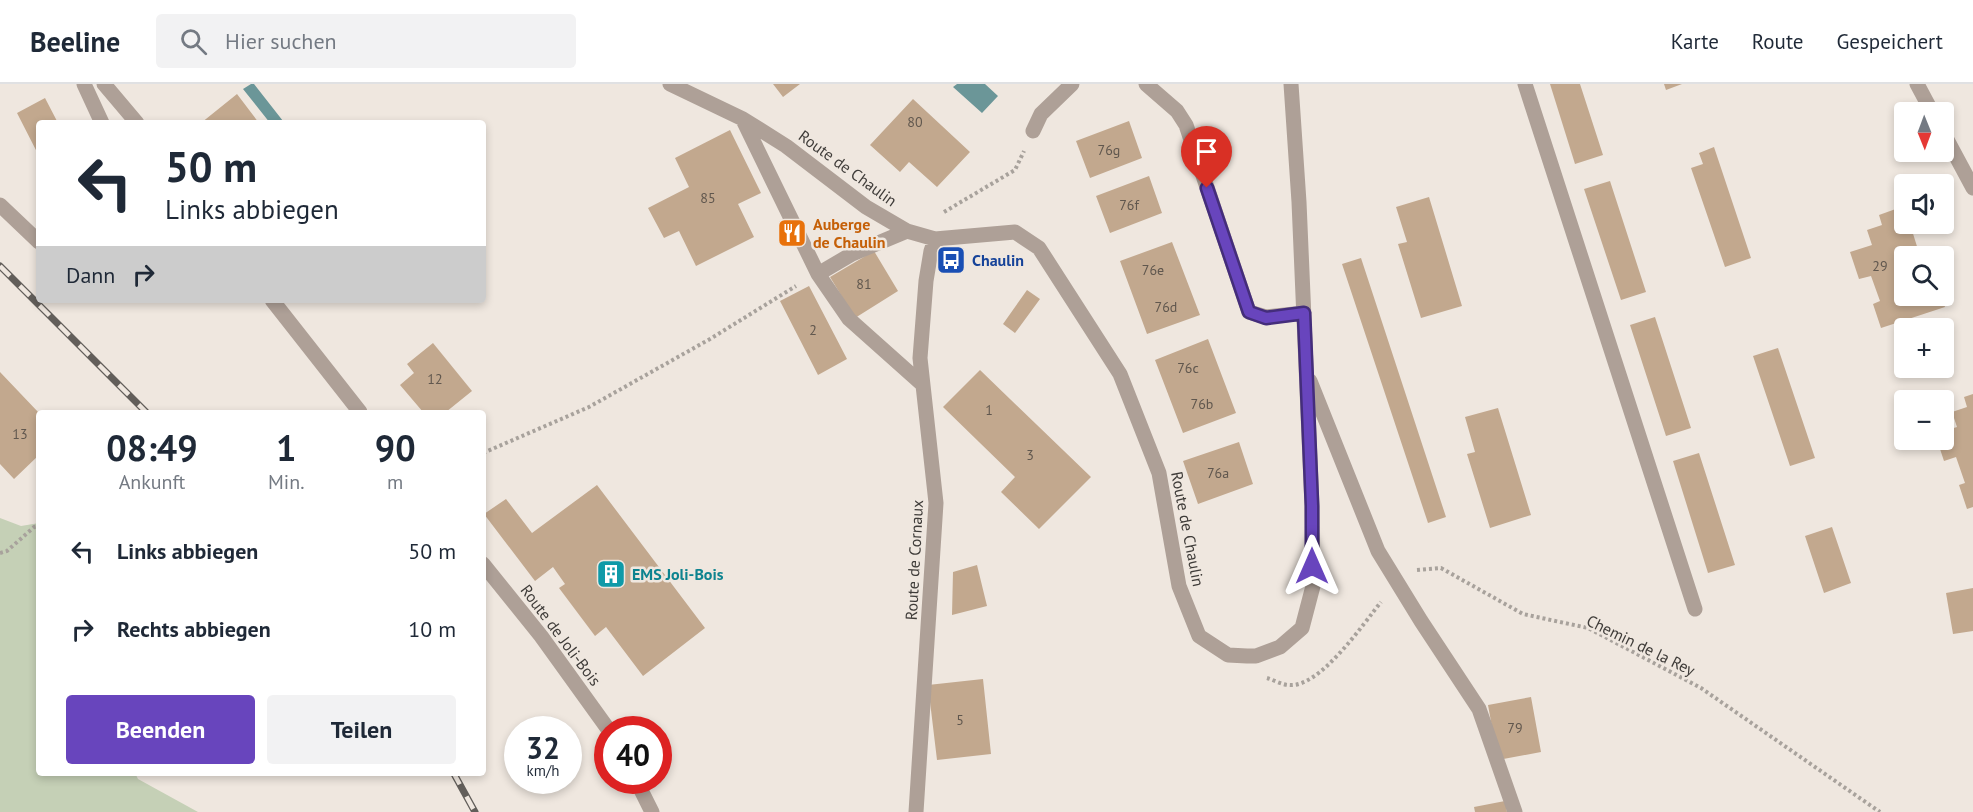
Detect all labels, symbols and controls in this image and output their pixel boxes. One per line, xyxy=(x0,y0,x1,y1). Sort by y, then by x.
search box xyxy=(156,14,576,68)
text: Beeline xyxy=(30,23,120,60)
icon: search xyxy=(177,25,210,58)
text: Hier suchen xyxy=(225,27,337,55)
text: Karte xyxy=(1671,28,1719,55)
text: Route xyxy=(1752,28,1803,55)
text: Gespeichert xyxy=(1836,28,1943,55)
north arrow xyxy=(1894,102,1954,162)
map controls xyxy=(1894,102,1954,450)
house number: 80 xyxy=(907,113,923,131)
street label: Route de Chaulin xyxy=(795,126,901,210)
pin xyxy=(1181,126,1232,188)
icon: arrive xyxy=(1190,135,1223,168)
text: 50 m xyxy=(165,139,257,194)
house number: 76g xyxy=(1098,141,1120,159)
icon: left xyxy=(66,144,144,222)
button: sound xyxy=(1894,174,1954,234)
house number: 85 xyxy=(700,189,716,207)
text: Links abbiegen xyxy=(165,192,339,226)
house number: 76f xyxy=(1119,196,1139,214)
place label: Auberge de Chaulin xyxy=(813,214,886,252)
restaurant icon: Auberge de Chaulin xyxy=(776,217,808,249)
bus stop icon: Chaulin xyxy=(935,244,967,276)
button: search xyxy=(1894,246,1954,306)
place label: Chaulin xyxy=(972,250,1024,270)
house number: 29 xyxy=(1872,257,1888,275)
icon: right xyxy=(127,258,160,291)
text: Dann xyxy=(66,261,115,289)
house number: 76e xyxy=(1142,261,1164,279)
house number: 81 xyxy=(856,275,872,293)
house number: 76d xyxy=(1155,298,1177,316)
button: + xyxy=(1894,318,1954,378)
house number: 2 xyxy=(809,321,817,339)
house number: 76c xyxy=(1177,359,1199,377)
house number: 12 xyxy=(427,370,443,388)
button: − xyxy=(1894,390,1954,450)
house number: 76b xyxy=(1191,395,1213,413)
house number: 1 xyxy=(985,401,993,419)
text: 08:49 xyxy=(106,424,198,471)
text: 1 xyxy=(276,424,296,471)
text: 90 xyxy=(375,424,416,471)
house number: 13 xyxy=(12,425,28,443)
house number: 3 xyxy=(1026,446,1034,464)
house number: 76a xyxy=(1207,464,1229,482)
text: Ankunft xyxy=(119,469,185,495)
text: Min. xyxy=(268,469,304,495)
text: m xyxy=(387,469,403,495)
street label: Route de Chaulin xyxy=(1167,470,1209,588)
street label: Route de Cornaux xyxy=(901,499,927,621)
position arrow xyxy=(1280,534,1344,598)
icon: left xyxy=(66,535,99,568)
text: Links abbiegen xyxy=(117,537,258,565)
text: 50 m xyxy=(408,537,456,565)
building icon: EMS Joli-Bois xyxy=(595,558,627,590)
place label: EMS Joli-Bois xyxy=(632,564,724,584)
street label: Route de Joli-Bois xyxy=(516,580,606,690)
street label: Chemin de la Rey xyxy=(1583,610,1699,680)
icon: right xyxy=(66,613,99,646)
text: Rechts abbiegen xyxy=(117,615,271,643)
text: 10 m xyxy=(408,615,456,643)
button: Beenden xyxy=(66,695,255,764)
button: Teilen xyxy=(267,695,456,764)
house number: 5 xyxy=(956,711,964,729)
speed limit sign: 40 xyxy=(594,716,672,794)
house number: 79 xyxy=(1507,719,1523,737)
text: 32 xyxy=(526,728,560,767)
text: km/h xyxy=(527,761,559,780)

